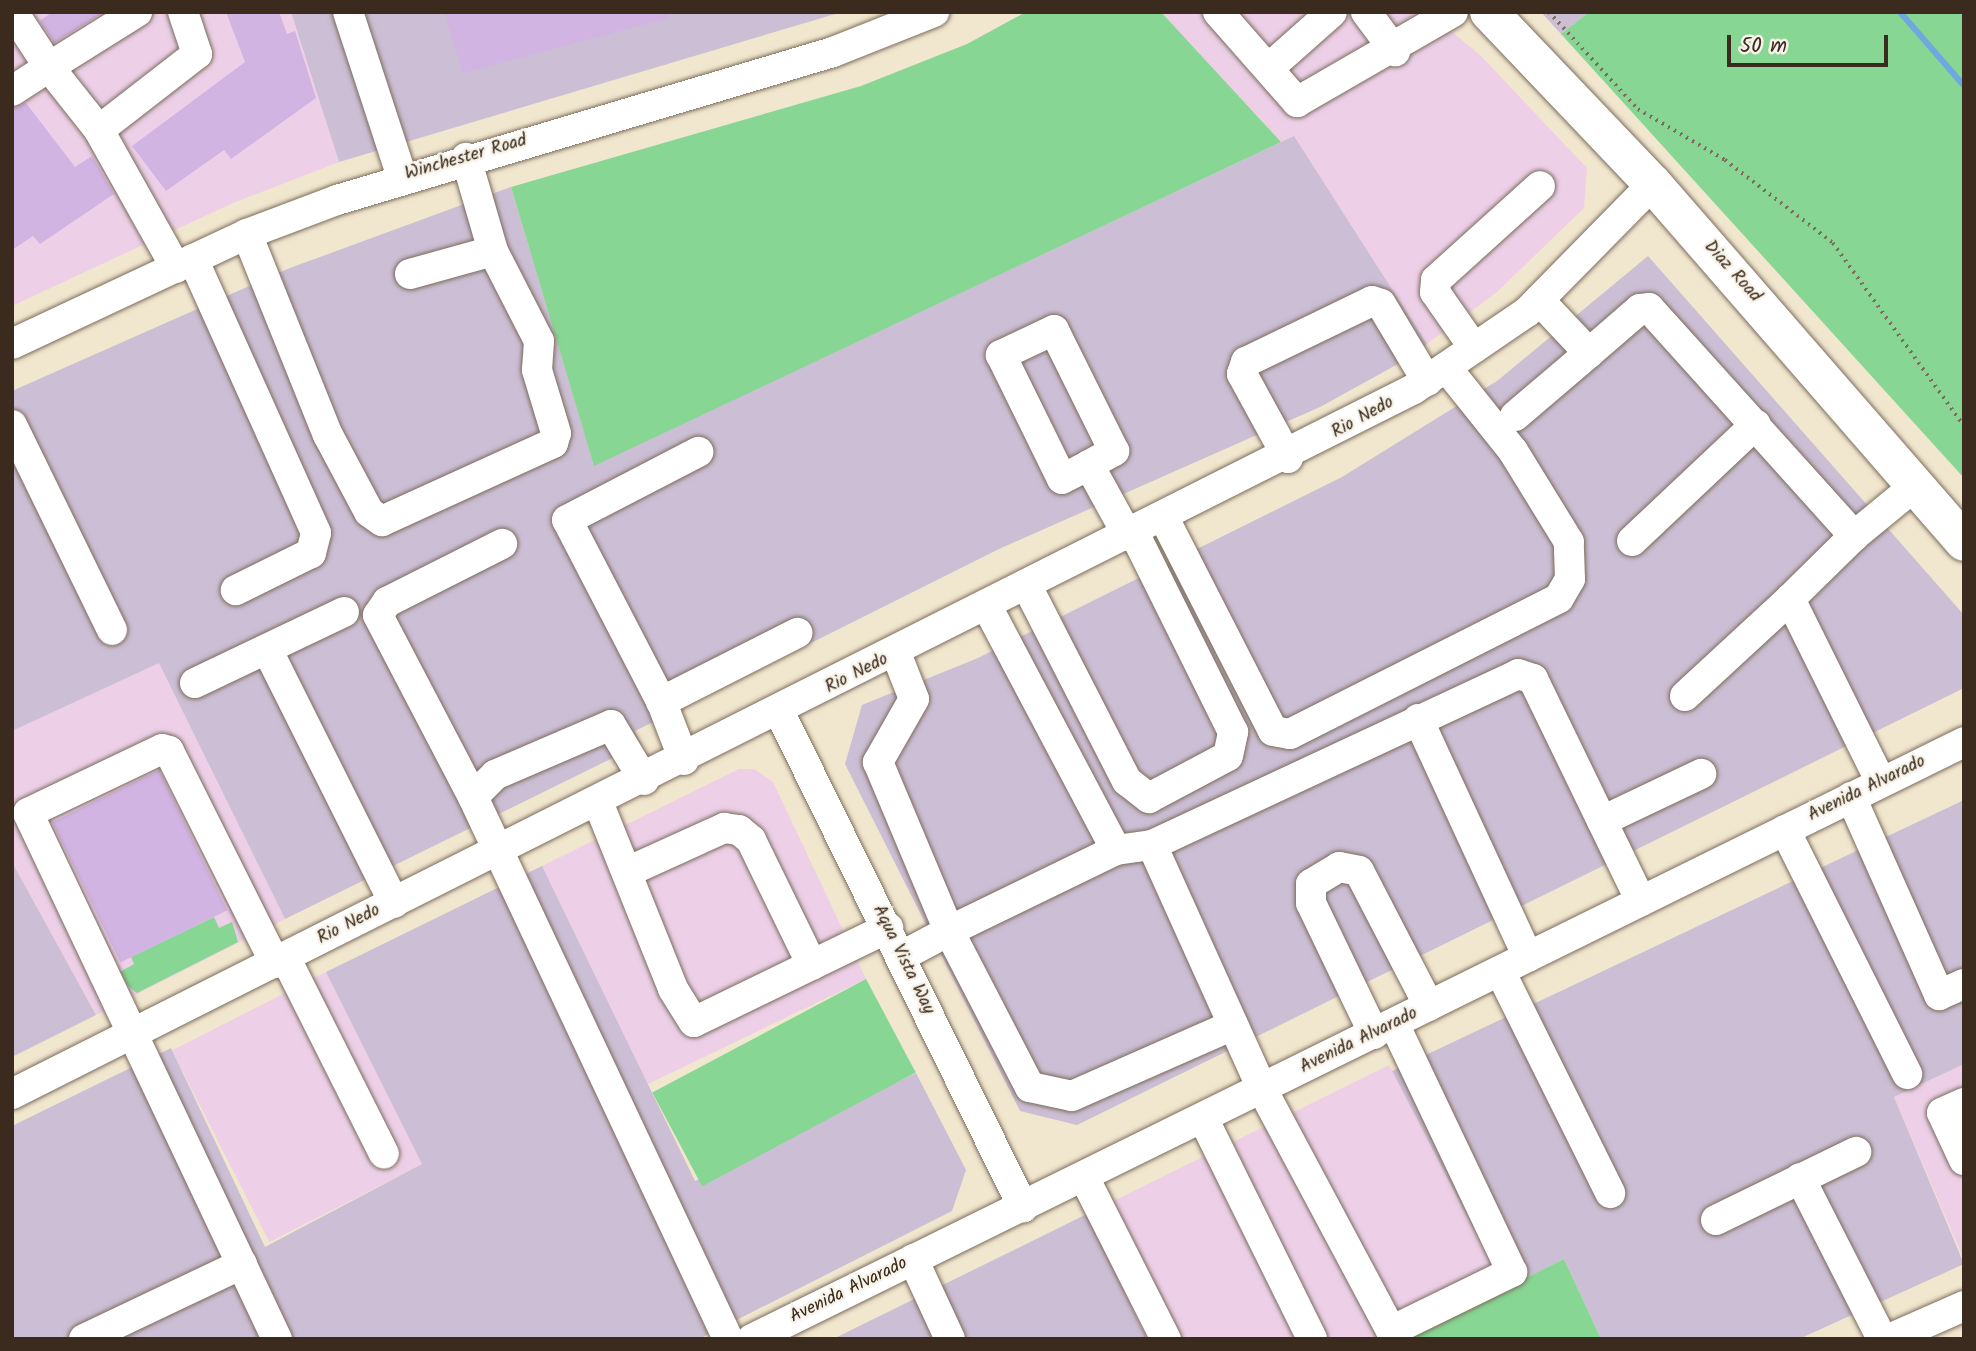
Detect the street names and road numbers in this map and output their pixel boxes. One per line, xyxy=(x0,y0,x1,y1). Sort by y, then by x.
street label: Winchester Road xyxy=(403,130,529,186)
street label: Diaz Road xyxy=(1699,237,1765,307)
street label: Rio Nedo xyxy=(1328,392,1398,444)
street label: Rio Nedo xyxy=(822,649,892,699)
street label: Avenida Alvarado xyxy=(1805,751,1929,827)
street label: Rio Nedo xyxy=(314,900,384,950)
street label: Aqua Vista Way xyxy=(867,902,939,1018)
street label: Avenida Alvarado xyxy=(1297,1003,1421,1079)
street label: Avenida Alvarado xyxy=(787,1253,911,1329)

